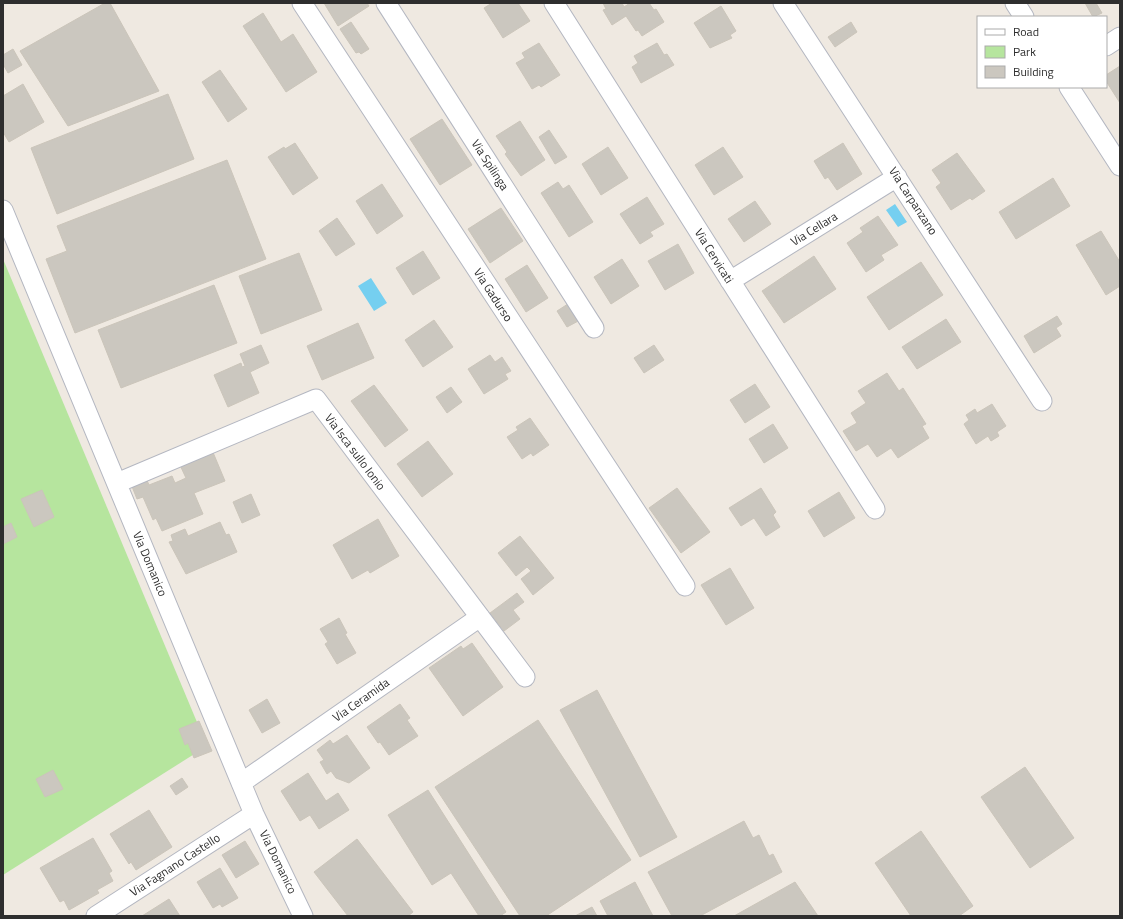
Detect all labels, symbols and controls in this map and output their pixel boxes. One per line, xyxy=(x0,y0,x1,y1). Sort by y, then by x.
legend xyxy=(977,16,1107,88)
text: Road xyxy=(1013,22,1039,41)
text: Park xyxy=(1013,42,1036,61)
text: Building xyxy=(1013,62,1054,81)
street label: Via Spilinga xyxy=(467,135,514,194)
street label: Via Carpanzano xyxy=(884,163,943,239)
street label: Via Cellara xyxy=(786,207,841,251)
street label: Via Cervicati xyxy=(690,225,739,287)
street label: Via Gadurso xyxy=(469,264,518,325)
street label: Via Isca sullo Ionio xyxy=(320,409,391,494)
street label: Via Domanico xyxy=(128,528,173,599)
street label: Via Ceramida xyxy=(328,673,393,726)
street label: Via Domanico xyxy=(255,827,302,897)
street label: Via Fagnano Castello xyxy=(126,828,224,901)

